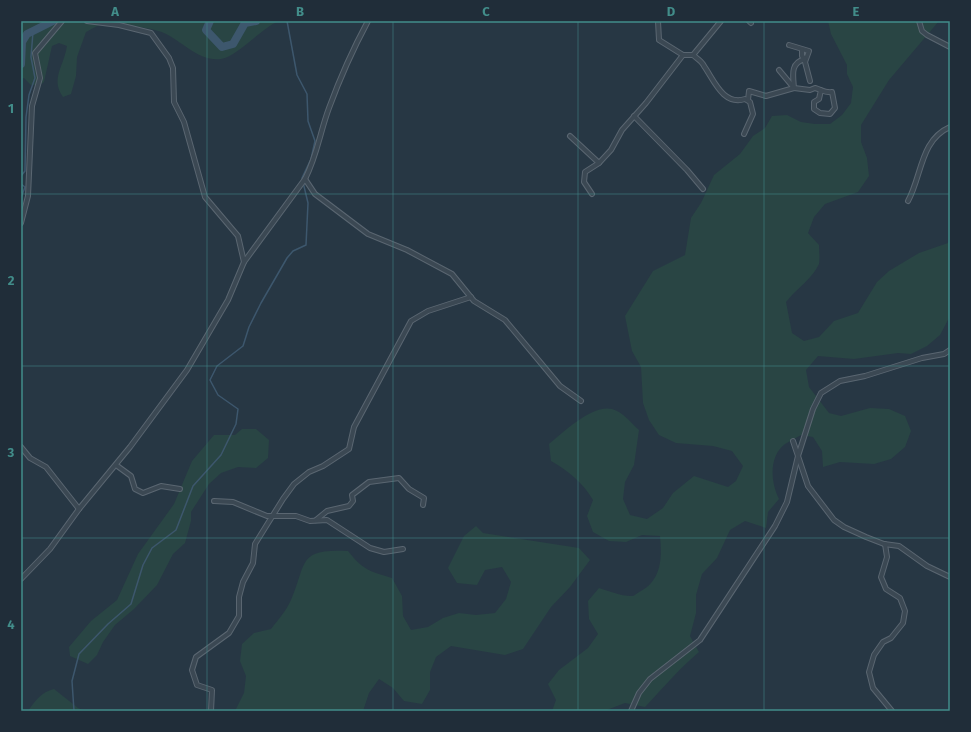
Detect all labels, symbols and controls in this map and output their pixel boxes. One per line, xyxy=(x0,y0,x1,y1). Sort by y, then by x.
text: A xyxy=(110,4,119,19)
text: B xyxy=(296,4,304,19)
text: C xyxy=(482,4,490,19)
text: D xyxy=(667,4,676,19)
text: E xyxy=(853,4,860,19)
text: 1 xyxy=(8,101,14,116)
text: 2 xyxy=(8,273,15,288)
text: 3 xyxy=(7,445,15,460)
text: 4 xyxy=(7,617,15,632)

